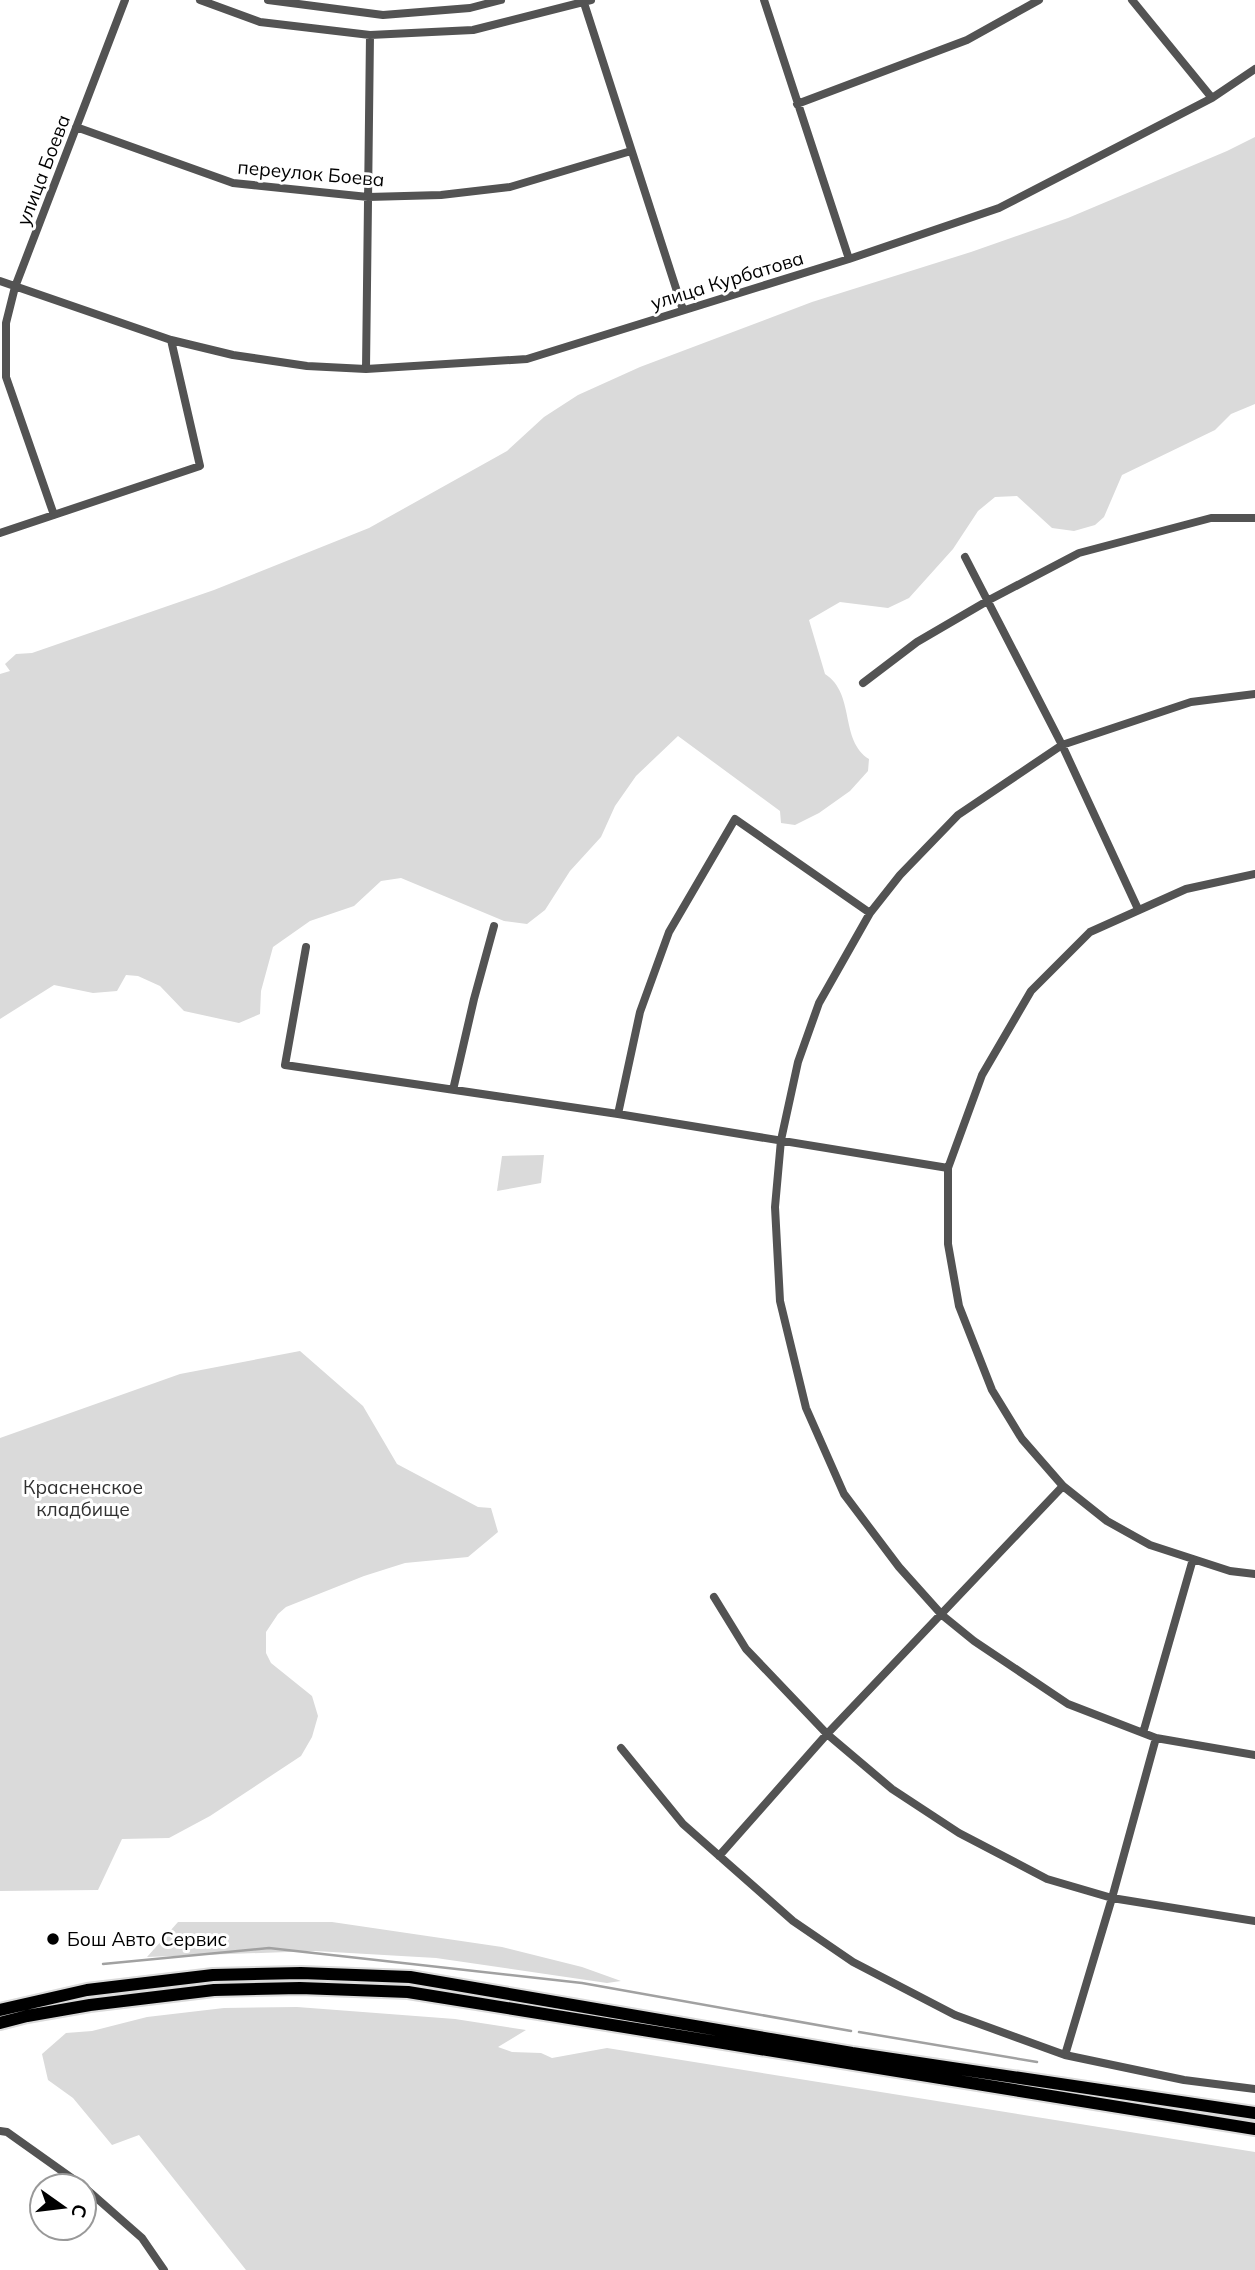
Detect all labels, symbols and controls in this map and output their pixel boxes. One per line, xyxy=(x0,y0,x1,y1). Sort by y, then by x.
street label: улица Боева xyxy=(11,111,75,229)
street label: переулок Боева xyxy=(236,155,386,191)
street label: улица Курбатова xyxy=(648,245,806,315)
park label: Красненское кладбище xyxy=(23,1475,143,1521)
place label: Бош Авто Сервис xyxy=(67,1927,227,1951)
marker: Бош Авто Сервис xyxy=(45,1931,61,1947)
north arrow xyxy=(28,2172,98,2242)
text: С xyxy=(66,2202,93,2220)

